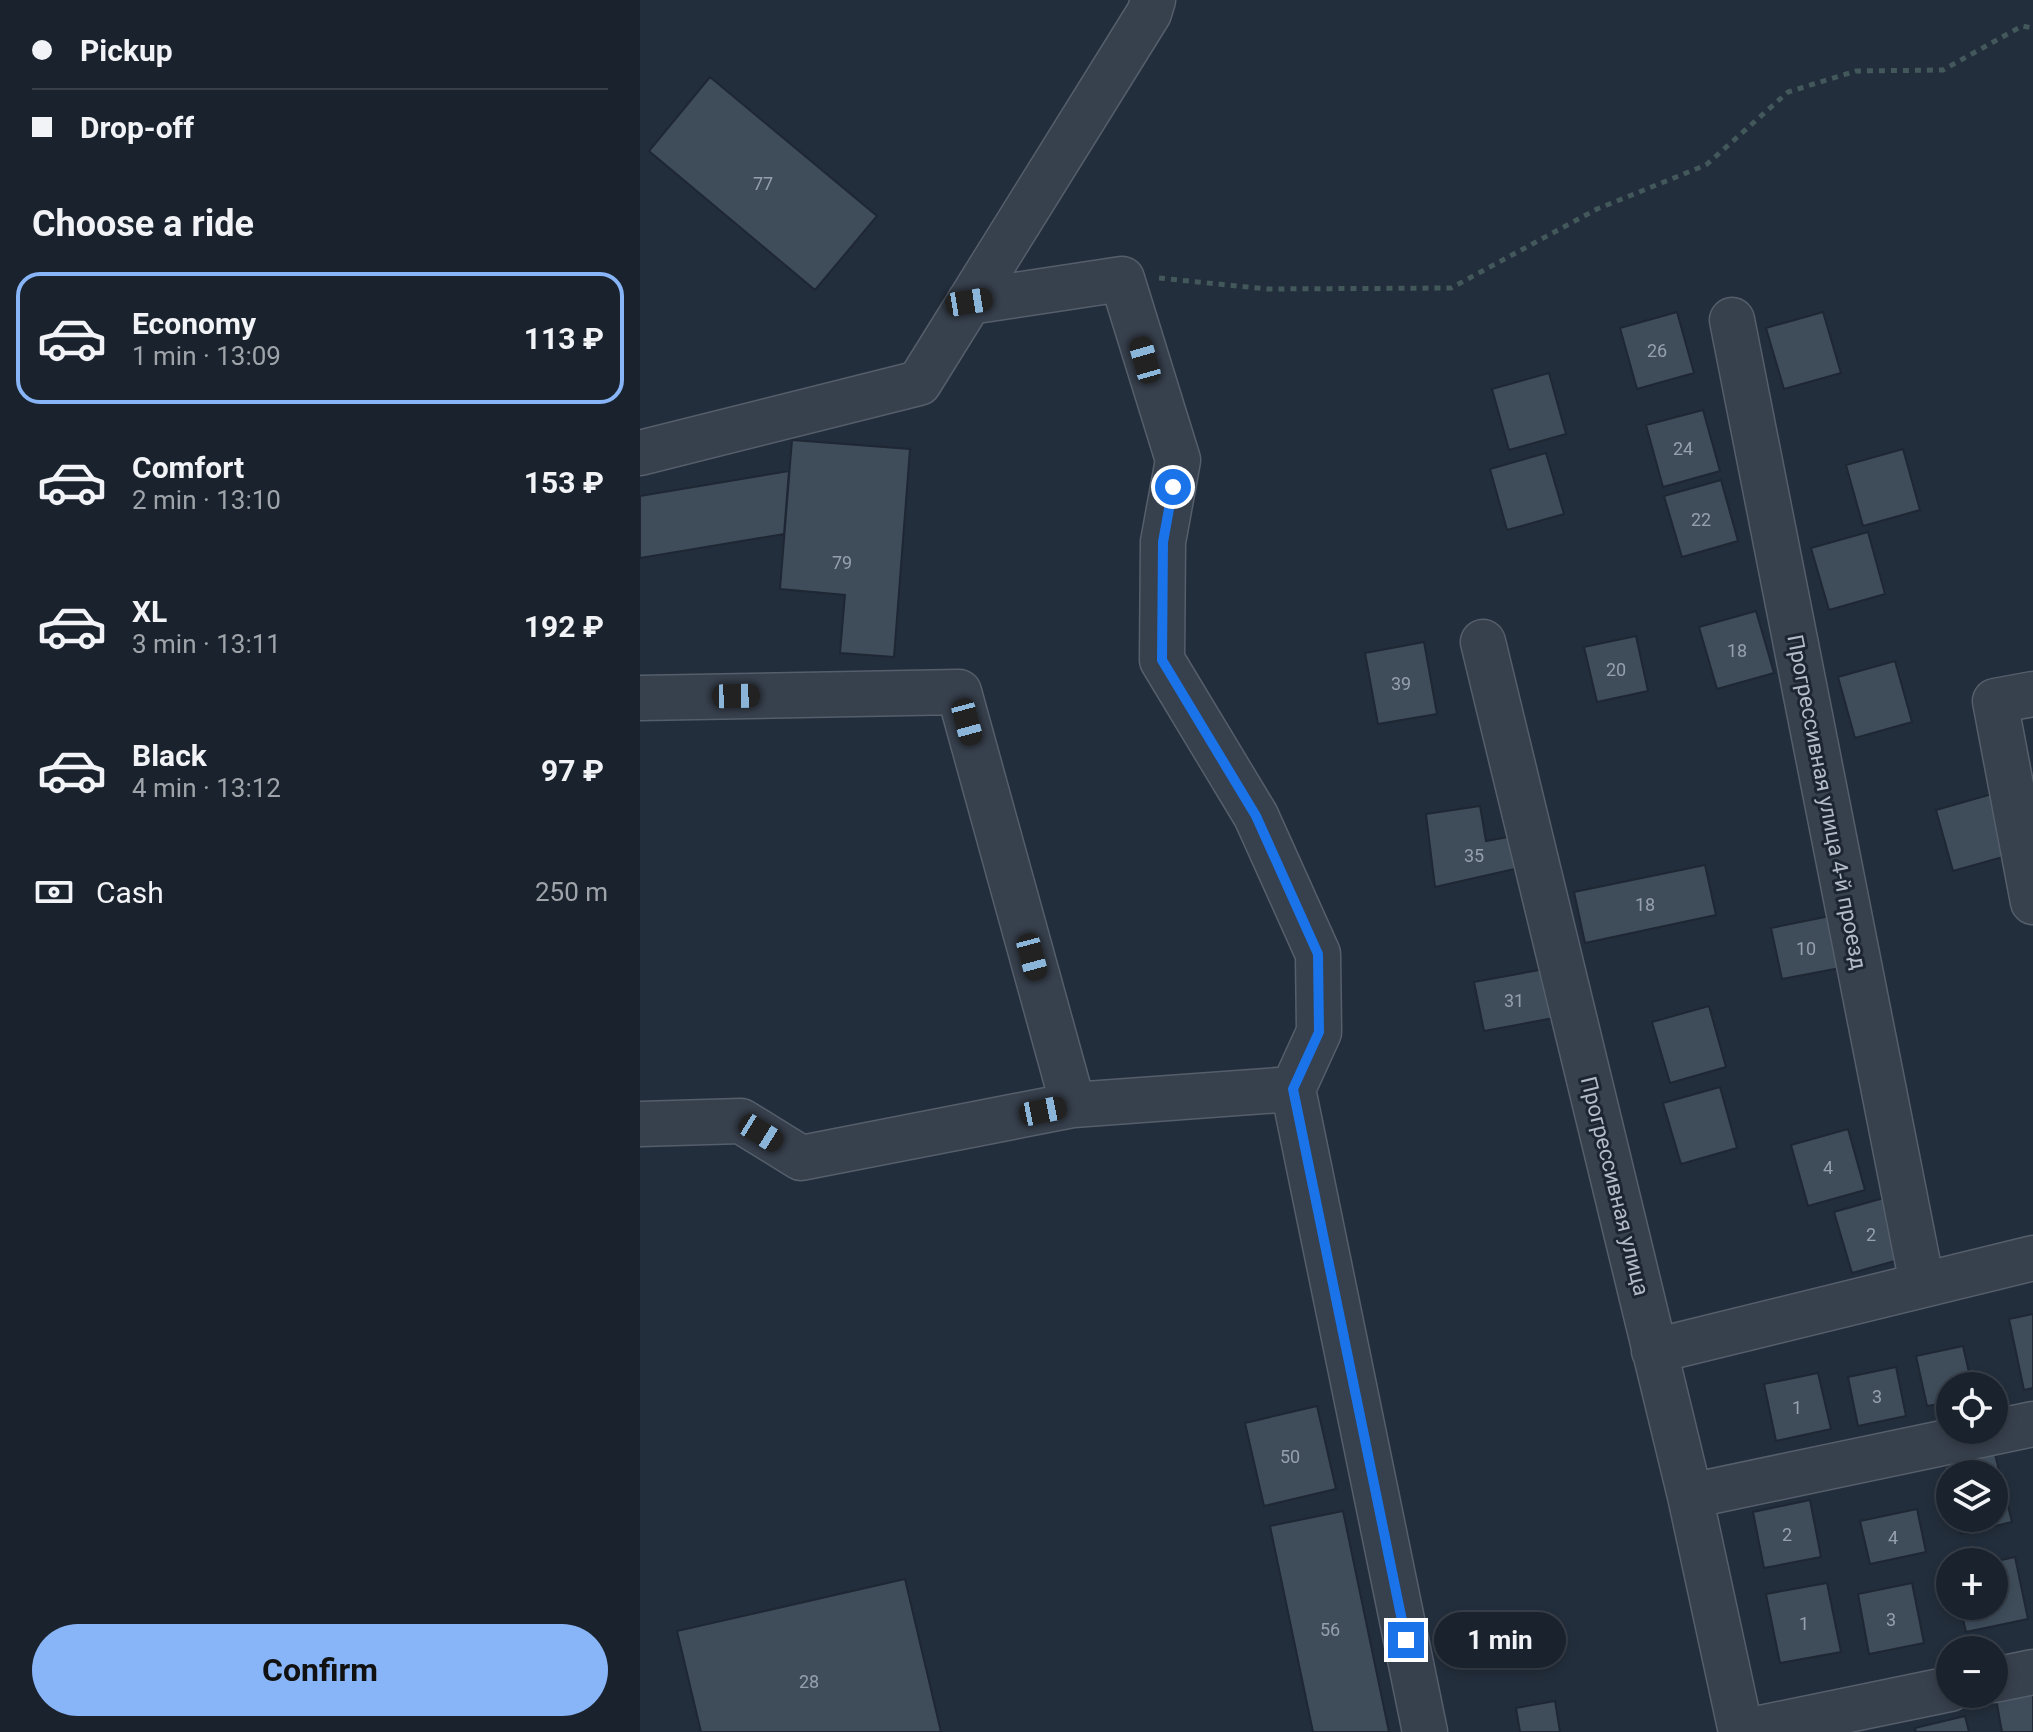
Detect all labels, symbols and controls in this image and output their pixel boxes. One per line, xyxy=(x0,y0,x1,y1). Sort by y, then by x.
text: Pickup xyxy=(80,33,173,68)
text: Drop-off xyxy=(80,110,194,145)
house number: 77 xyxy=(753,173,773,194)
text: Choose a ride xyxy=(32,203,254,245)
car xyxy=(943,286,995,318)
icon: car xyxy=(36,302,108,374)
text: Economy xyxy=(132,306,256,341)
text: 113 ₽ xyxy=(524,321,604,356)
car xyxy=(1127,334,1163,386)
house number: 26 xyxy=(1647,340,1667,361)
text: 1 min · 13:09 xyxy=(132,341,281,371)
house number: 24 xyxy=(1673,438,1693,459)
icon: car xyxy=(36,446,108,518)
text: Comfort xyxy=(132,450,244,485)
text: 153 ₽ xyxy=(524,465,604,500)
route start xyxy=(1155,469,1191,505)
text: 2 min · 13:10 xyxy=(132,485,281,515)
house number: 22 xyxy=(1691,509,1711,530)
house number: 79 xyxy=(832,552,852,573)
icon: car xyxy=(36,590,108,662)
text: XL xyxy=(132,594,167,629)
text: 192 ₽ xyxy=(524,609,604,644)
text: 3 min · 13:11 xyxy=(132,629,281,659)
street label: Прогрессивная улица 4-й проезд xyxy=(1782,632,1872,972)
house number: 18 xyxy=(1727,640,1747,661)
house number: 20 xyxy=(1606,659,1626,680)
house number: 39 xyxy=(1391,673,1411,694)
car xyxy=(712,684,760,708)
car xyxy=(949,696,985,748)
icon: car xyxy=(36,734,108,806)
text: Black xyxy=(132,738,207,773)
text: 97 ₽ xyxy=(541,753,604,788)
text: 4 min · 13:12 xyxy=(132,773,281,803)
house number: 35 xyxy=(1464,845,1484,866)
icon: cash xyxy=(32,870,76,914)
text: Cash xyxy=(96,875,164,910)
text: 250 m xyxy=(535,877,608,907)
house number: 18 xyxy=(1635,894,1655,915)
car xyxy=(1014,931,1050,983)
house number: 10 xyxy=(1796,938,1816,959)
house number: 31 xyxy=(1504,990,1524,1011)
street label: Прогрессивная улица xyxy=(1576,1074,1654,1298)
car xyxy=(1017,1095,1069,1127)
car xyxy=(734,1110,788,1156)
house number: 4 xyxy=(1823,1157,1833,1178)
house number: 2 xyxy=(1866,1224,1876,1245)
map controls xyxy=(1936,1372,2008,1708)
button: locate xyxy=(1936,1372,2008,1444)
house number: 3 xyxy=(1872,1386,1882,1407)
house number: 1 xyxy=(1792,1397,1802,1418)
house number: 50 xyxy=(1280,1446,1300,1467)
button: layers xyxy=(1936,1460,2008,1532)
house number: 2 xyxy=(1782,1524,1792,1545)
house number: 4 xyxy=(1888,1527,1898,1548)
button: + xyxy=(1936,1548,2008,1620)
house number: 3 xyxy=(1886,1609,1896,1630)
callout: 1 min xyxy=(1434,1612,1566,1668)
house number: 1 xyxy=(1799,1613,1809,1634)
house number: 56 xyxy=(1320,1619,1340,1640)
route end xyxy=(1388,1622,1424,1658)
button: Confirm xyxy=(32,1624,608,1716)
text: 1 min xyxy=(1467,1625,1533,1655)
button: − xyxy=(1936,1636,2008,1708)
house number: 28 xyxy=(799,1671,819,1692)

